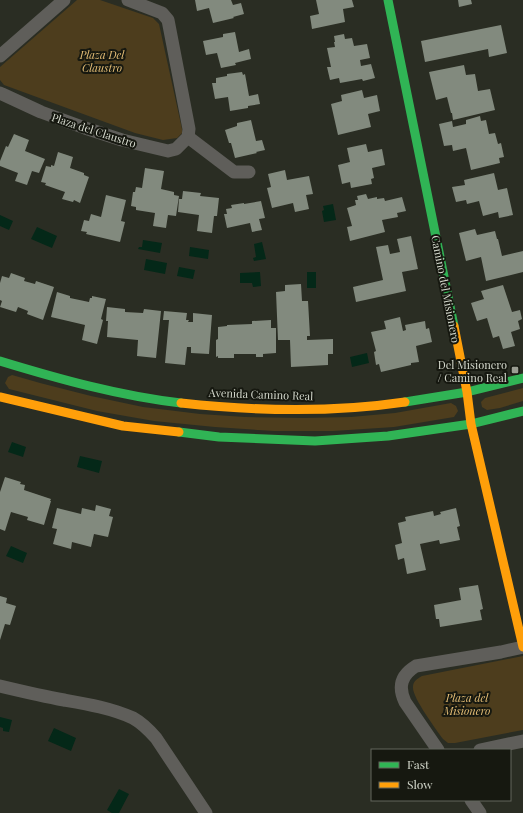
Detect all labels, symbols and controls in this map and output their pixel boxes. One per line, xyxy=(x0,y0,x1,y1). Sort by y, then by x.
park label: Plaza Del Claustro xyxy=(79,47,125,75)
street label: Plaza del Claustro xyxy=(50,109,138,151)
street label: Camino del Misionero xyxy=(428,234,464,344)
place label: Del Misionero / Camino Real xyxy=(437,357,507,385)
marker: Del Misionero / Camino Real xyxy=(510,365,520,375)
street label: Avenida Camino Real xyxy=(207,385,314,403)
park label: Plaza del Misionero xyxy=(443,690,490,718)
legend xyxy=(371,749,511,801)
text: Fast xyxy=(407,756,430,772)
text: Slow xyxy=(407,776,433,792)

